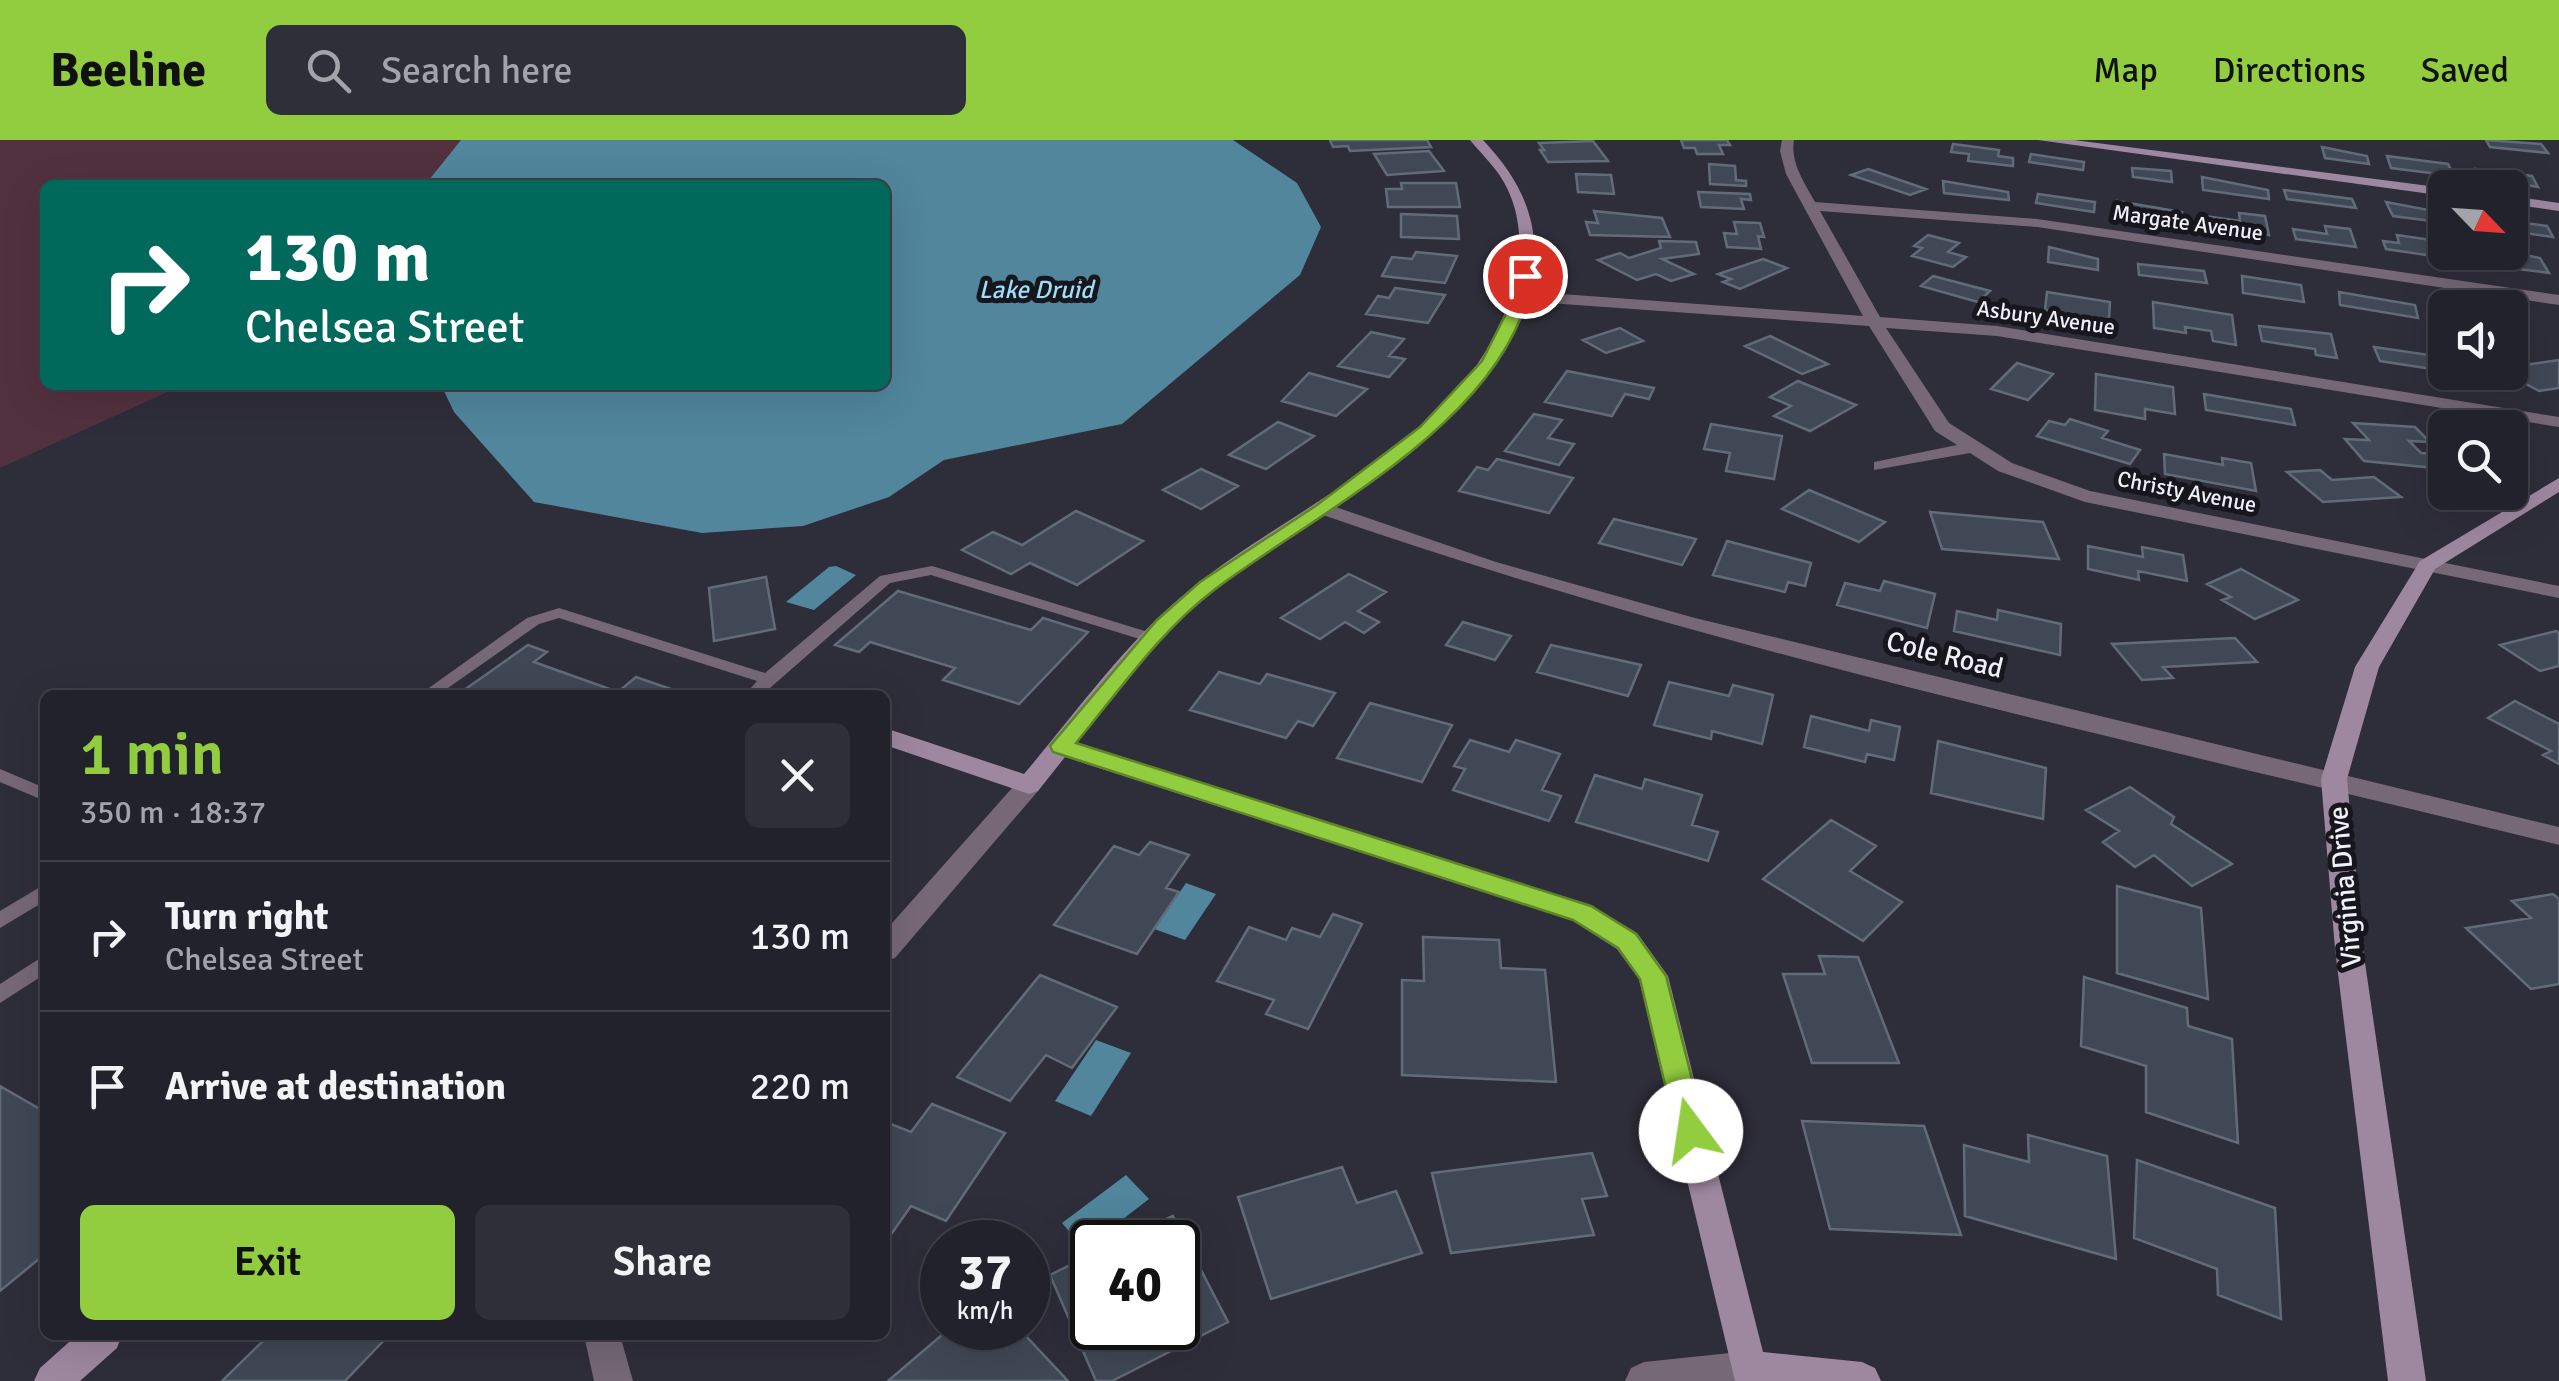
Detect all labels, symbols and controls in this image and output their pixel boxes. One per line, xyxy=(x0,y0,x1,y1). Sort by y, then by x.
search box xyxy=(266,25,966,115)
text: Beeline xyxy=(50,41,206,100)
icon: search xyxy=(301,43,356,98)
text: Search here xyxy=(381,47,573,94)
text: Map xyxy=(2093,49,2158,92)
text: Directions xyxy=(2213,49,2366,92)
text: Saved xyxy=(2421,49,2509,92)
north arrow xyxy=(2428,170,2528,270)
map controls xyxy=(2428,170,2528,510)
street label: Margate Avenue xyxy=(2111,199,2265,246)
text: 130 m xyxy=(245,214,430,300)
icon: right xyxy=(80,220,210,350)
pin xyxy=(1483,234,1568,319)
icon: arrive xyxy=(1498,249,1553,304)
water label: Lake Druid xyxy=(979,274,1096,305)
button: sound xyxy=(2428,290,2528,390)
street label: Asbury Avenue xyxy=(1975,294,2117,341)
text: Chelsea Street xyxy=(245,300,525,355)
button: search xyxy=(2428,410,2528,510)
street label: Christy Avenue xyxy=(2115,465,2259,518)
street label: Cole Road xyxy=(1883,624,2007,686)
text: 1 min xyxy=(80,718,224,792)
button: close xyxy=(745,723,850,828)
text: 350 m · 18:37 xyxy=(80,793,266,832)
street label: Virginia Drive xyxy=(2321,805,2369,969)
text: Turn right xyxy=(165,893,329,940)
icon: right xyxy=(80,909,135,964)
text: 130 m xyxy=(750,913,850,960)
text: Chelsea Street xyxy=(165,940,364,979)
icon: arrive xyxy=(80,1059,135,1114)
text: Arrive at destination xyxy=(165,1063,506,1110)
text: 220 m xyxy=(750,1063,850,1110)
position arrow xyxy=(1639,1079,1743,1183)
button: Exit xyxy=(80,1205,455,1320)
button: Share xyxy=(475,1205,850,1320)
speed limit sign: 40 xyxy=(1070,1220,1200,1350)
text: 37 xyxy=(958,1242,1012,1304)
text: km/h xyxy=(957,1295,1013,1326)

